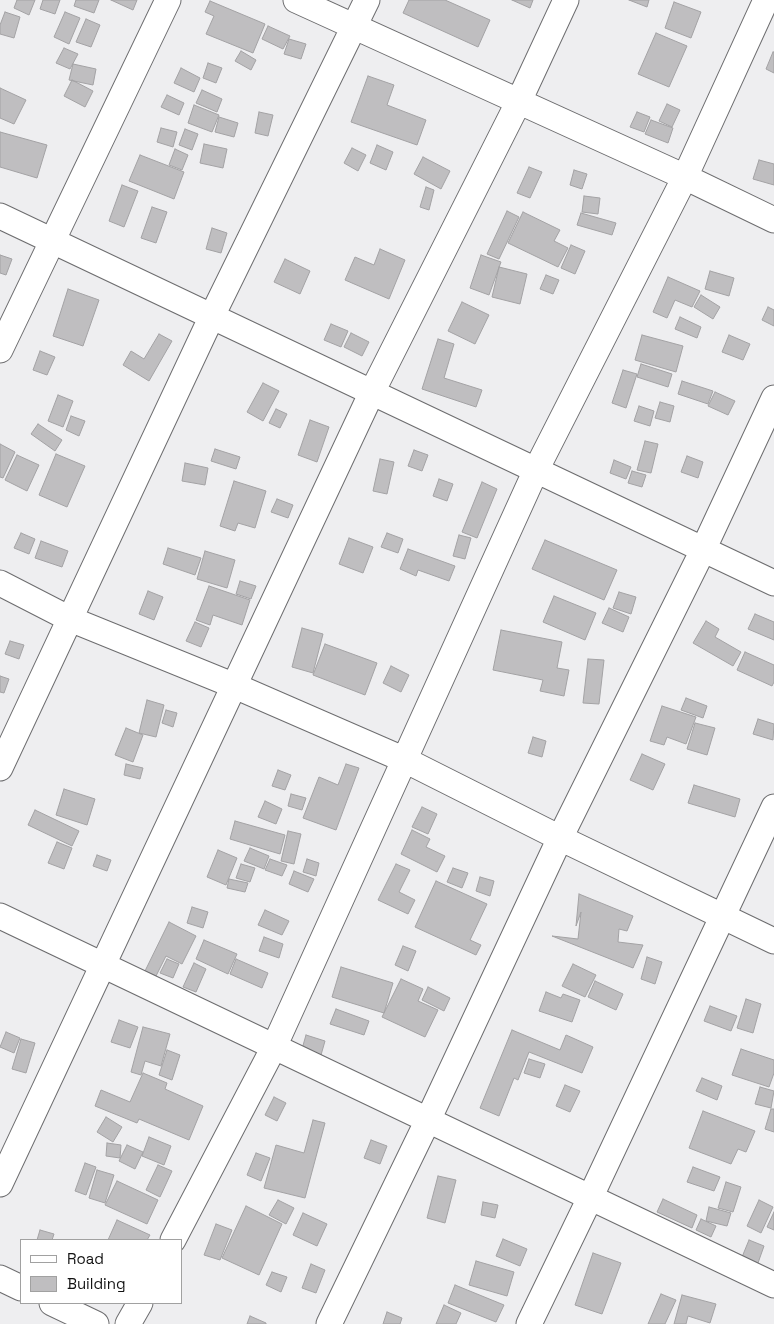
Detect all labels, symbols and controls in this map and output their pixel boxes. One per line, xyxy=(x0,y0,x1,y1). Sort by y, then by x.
legend xyxy=(20,1239,182,1304)
text: Road xyxy=(67,1249,104,1268)
text: Building xyxy=(67,1274,126,1293)

